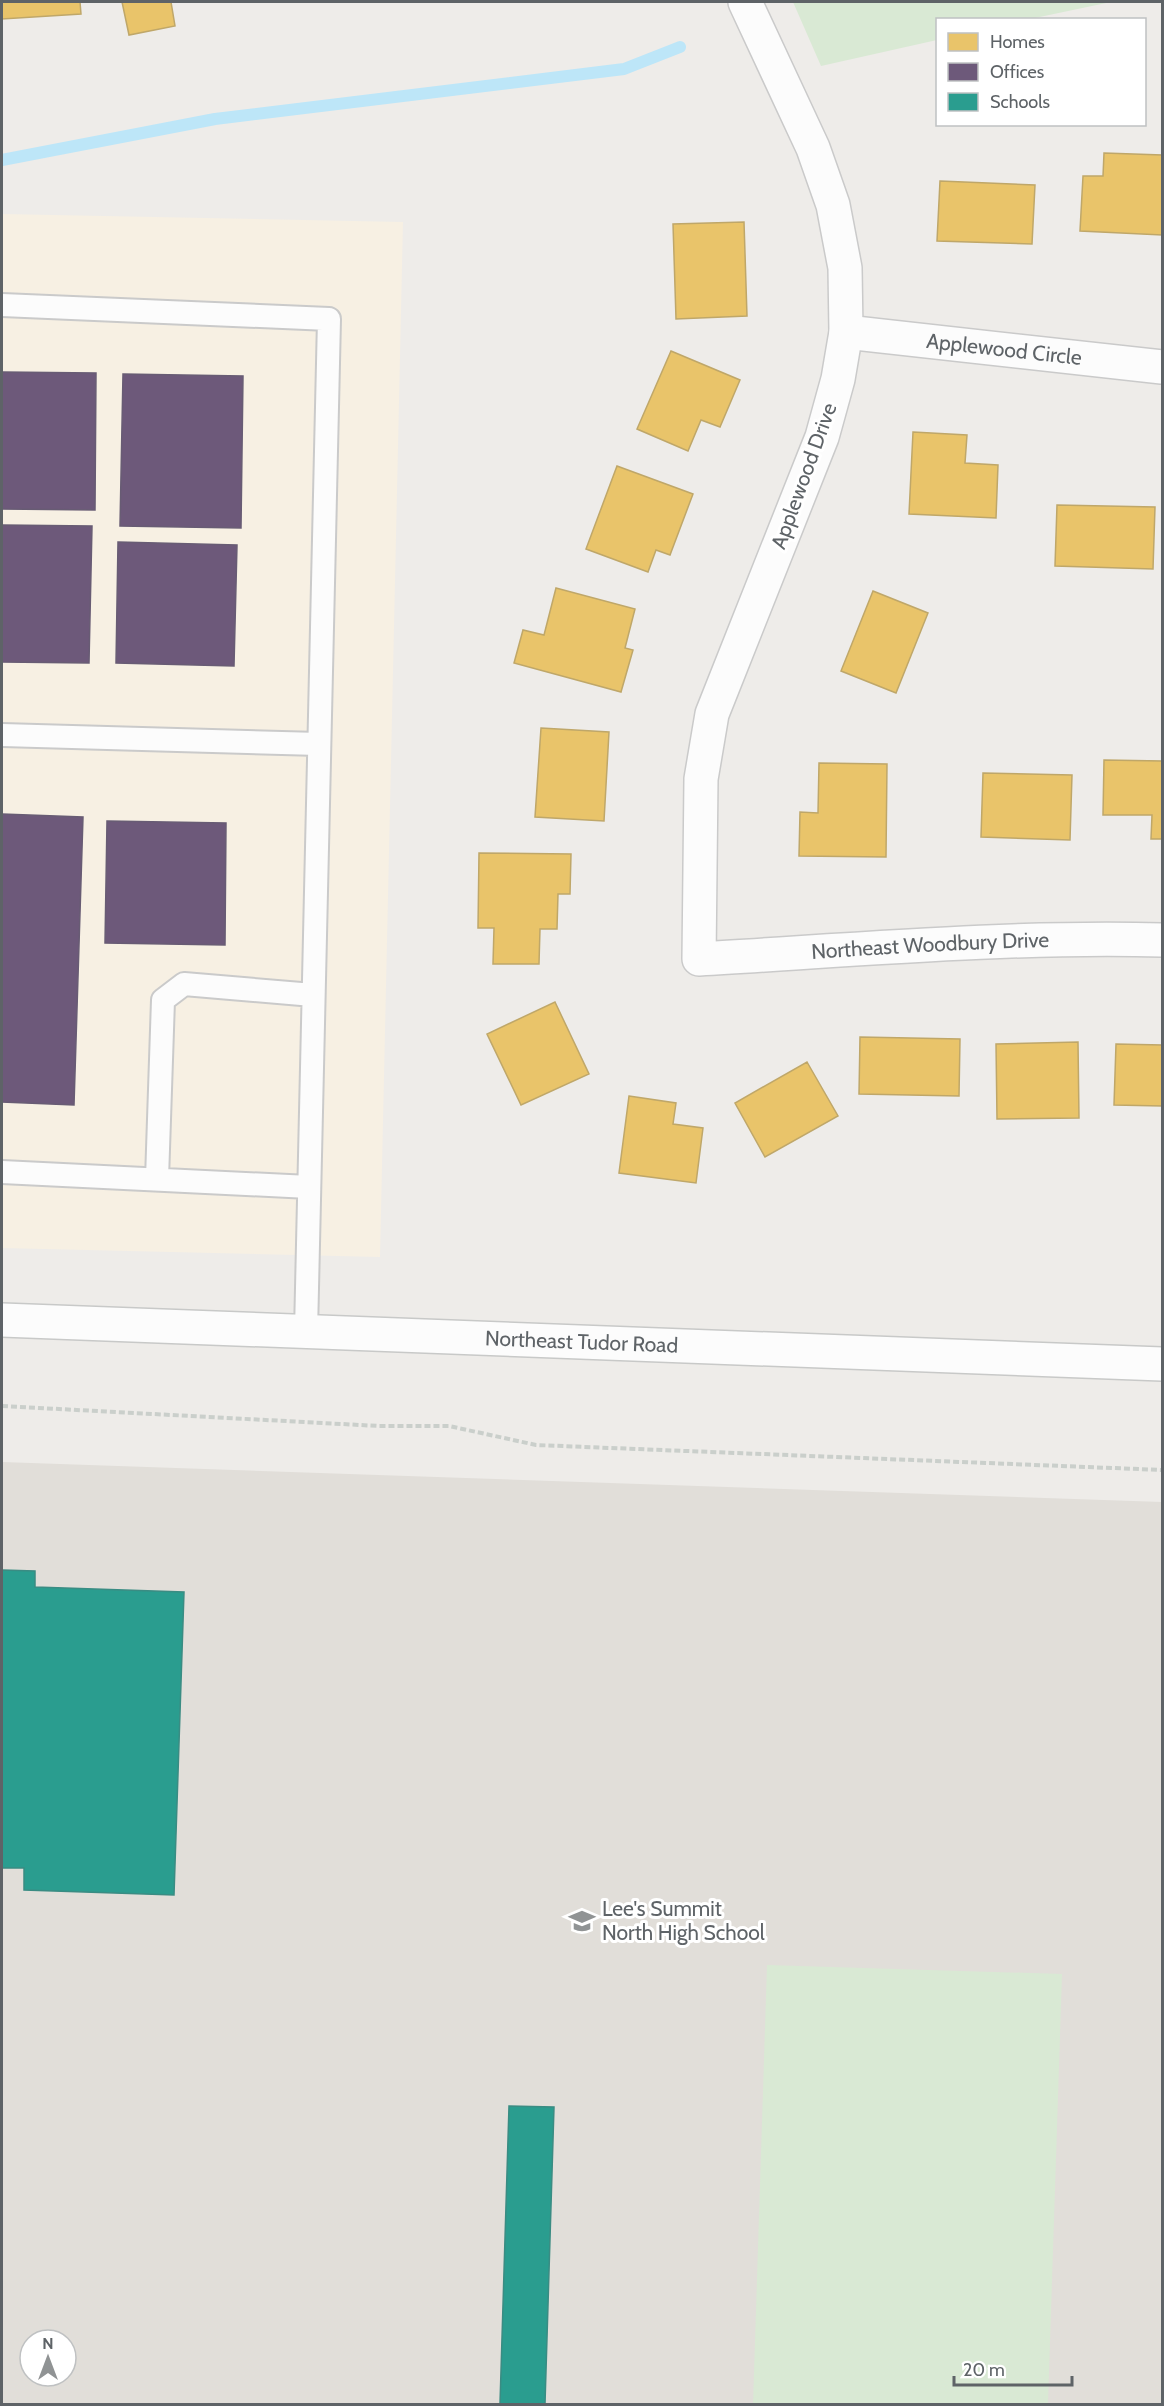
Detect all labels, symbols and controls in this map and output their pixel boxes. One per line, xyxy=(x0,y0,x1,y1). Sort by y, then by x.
legend xyxy=(936,18,1146,126)
text: Homes xyxy=(990,31,1045,53)
text: Offices xyxy=(990,61,1044,83)
text: Schools xyxy=(990,91,1050,113)
street label: Applewood Circle xyxy=(925,328,1083,370)
street label: Applewood Drive xyxy=(766,399,842,552)
street label: Northeast Woodbury Drive xyxy=(810,927,1050,964)
street label: Northeast Tudor Road xyxy=(485,1325,679,1358)
place label: Lee's Summit North High School xyxy=(602,1896,765,1945)
school or university icon: Lee's Summit North High School xyxy=(567,1906,597,1936)
north arrow xyxy=(18,2328,78,2388)
text: N xyxy=(42,2334,54,2353)
scale bar xyxy=(954,2349,1072,2387)
text: 20 m xyxy=(963,2359,1005,2381)

